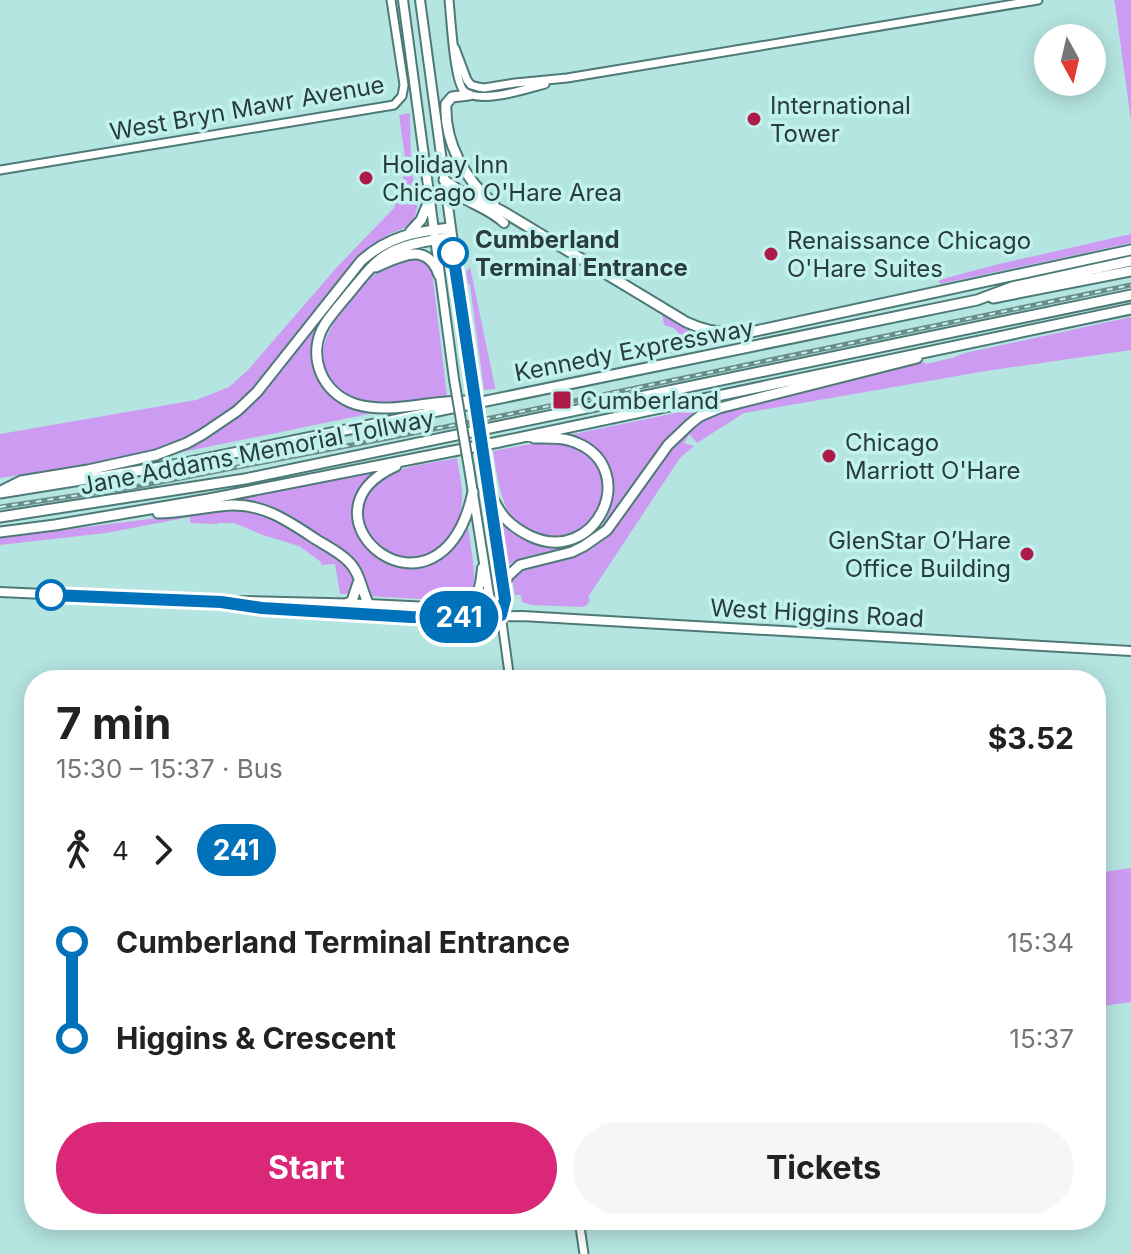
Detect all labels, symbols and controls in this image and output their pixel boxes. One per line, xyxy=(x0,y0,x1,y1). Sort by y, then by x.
north arrow xyxy=(1034,24,1106,96)
map controls xyxy=(1034,24,1106,96)
street label: West Bryn Mawr Avenue xyxy=(108,70,386,146)
place label: International Tower xyxy=(770,91,911,148)
marker: International Tower xyxy=(745,110,763,128)
place label: Holiday Inn Chicago O'Hare Area xyxy=(382,150,622,207)
marker: Holiday Inn Chicago O'Hare Area xyxy=(357,169,375,187)
place label: Cumberland Terminal Entrance xyxy=(475,225,688,282)
place label: Renaissance Chicago O'Hare Suites xyxy=(787,226,1031,283)
marker: Cumberland Terminal Entrance xyxy=(438,238,468,268)
marker: Renaissance Chicago O'Hare Suites xyxy=(762,245,780,263)
street label: Kennedy Expressway xyxy=(512,313,756,387)
place label: Cumberland xyxy=(580,386,719,415)
marker: Cumberland xyxy=(551,389,573,411)
street label: Jane Addams Memorial Tollway xyxy=(77,403,437,501)
place label: Chicago Marriott O'Hare xyxy=(845,428,1021,485)
marker: Chicago Marriott O'Hare xyxy=(820,447,838,465)
place label: GlenStar O’Hare Office Building xyxy=(828,526,1011,583)
marker: GlenStar O’Hare Office Building xyxy=(1018,545,1036,563)
unlabelled marker xyxy=(36,580,66,610)
line badge: 241 xyxy=(413,591,505,643)
street label: West Higgins Road xyxy=(709,593,925,633)
text: 241 xyxy=(435,600,483,634)
text: 7 min xyxy=(56,696,171,750)
text: $3.52 xyxy=(988,720,1074,756)
text: 15:30 – 15:37 · Bus xyxy=(56,753,283,784)
icon: walk xyxy=(56,828,100,872)
icon: forward xyxy=(141,828,185,872)
text: 241 xyxy=(213,833,260,867)
text: 4 xyxy=(112,835,129,866)
text: Cumberland Terminal Entrance xyxy=(116,924,570,960)
text: 15:34 xyxy=(1007,927,1074,958)
text: Higgins & Crescent xyxy=(116,1020,396,1056)
text: 15:37 xyxy=(1009,1023,1074,1054)
button: Start xyxy=(56,1122,557,1214)
button: Tickets xyxy=(573,1122,1074,1214)

